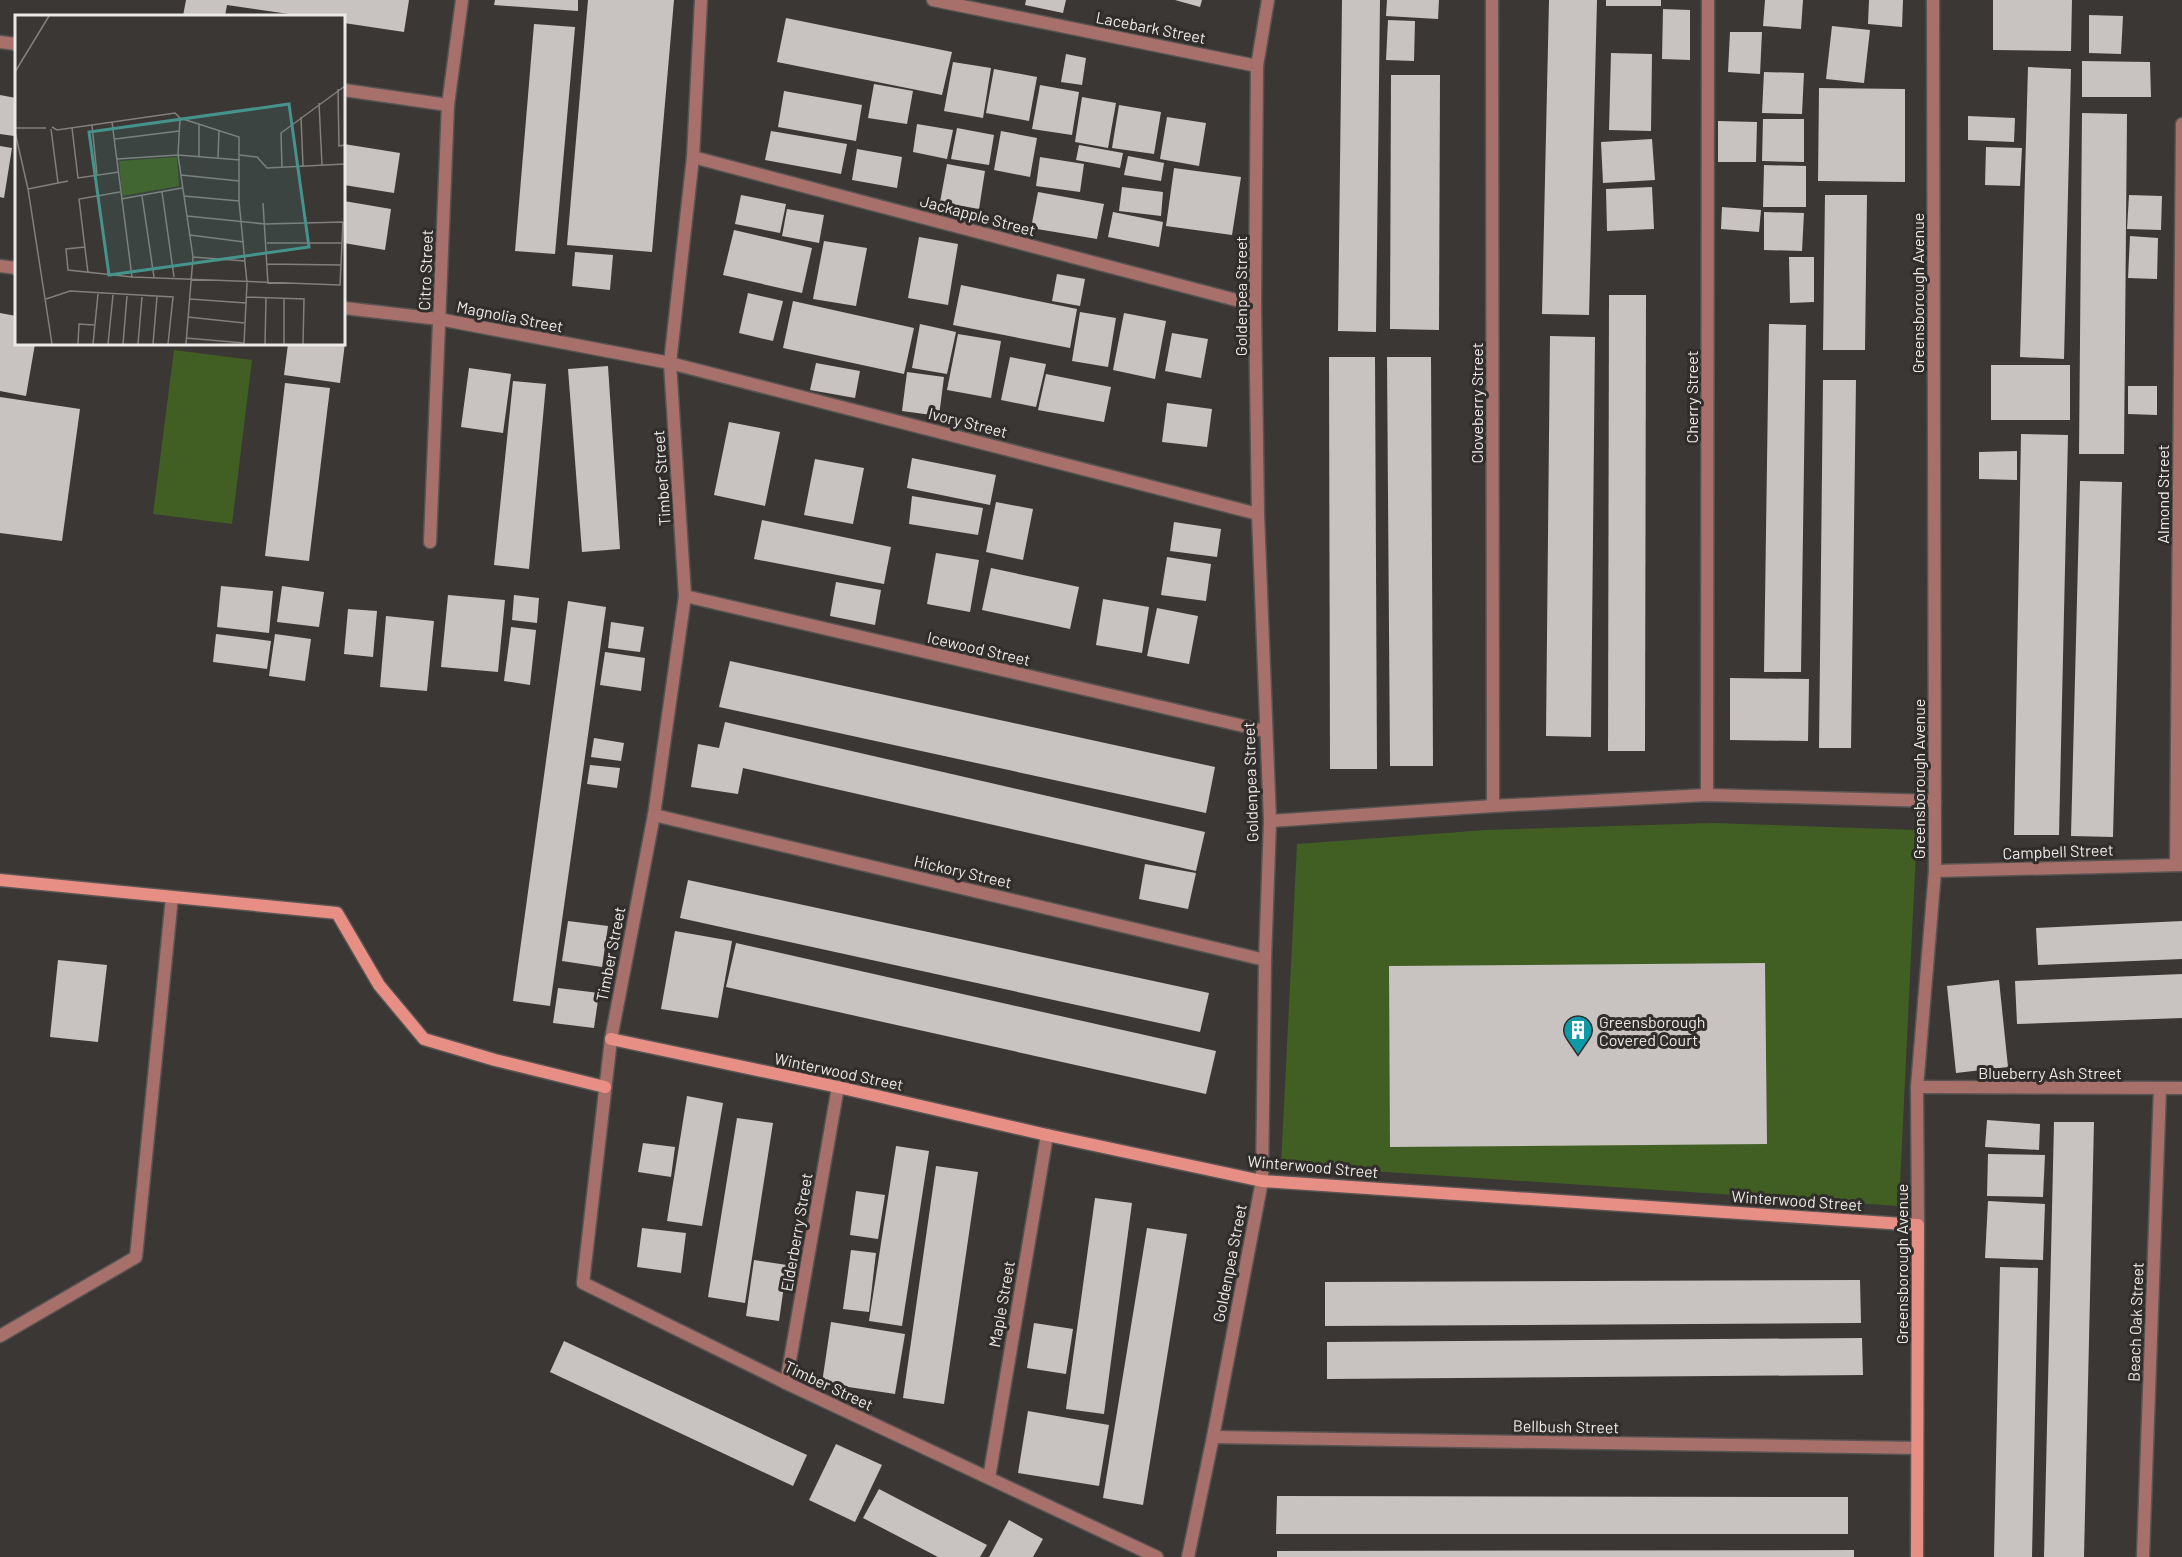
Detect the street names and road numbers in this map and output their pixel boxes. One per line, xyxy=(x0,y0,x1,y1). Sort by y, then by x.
street label: Lacebark Street xyxy=(1094,7,1208,47)
street label: Jackapple Street xyxy=(918,190,1038,240)
street label: Greensborough Avenue xyxy=(1908,213,1927,373)
street label: Citro Street xyxy=(414,229,436,311)
street label: Goldenpea Street xyxy=(1231,236,1250,356)
street label: Magnolia Street xyxy=(455,296,565,336)
street label: Cloveberry Street xyxy=(1467,342,1486,464)
street label: Cherry Street xyxy=(1682,350,1701,444)
street label: Ivory Street xyxy=(927,403,1009,441)
street label: Timber Street xyxy=(648,429,674,527)
street label: Almond Street xyxy=(2153,444,2172,544)
street label: Icewood Street xyxy=(926,627,1032,669)
street label: Greensborough Avenue xyxy=(1909,699,1928,859)
street label: Goldenpea Street xyxy=(1238,722,1262,842)
street label: Campbell Street xyxy=(2002,840,2114,862)
street label: Hickory Street xyxy=(912,851,1014,891)
street label: Timber Street xyxy=(592,905,628,1003)
street label: Winterwood Street xyxy=(773,1048,905,1094)
street label: Blueberry Ash Street xyxy=(1978,1063,2122,1082)
street label: Winterwood Street xyxy=(1247,1151,1379,1181)
street label: Elderberry Street xyxy=(776,1171,816,1293)
street label: Greensborough Avenue xyxy=(1892,1184,1911,1344)
street label: Winterwood Street xyxy=(1731,1186,1863,1214)
street label: Goldenpea Street xyxy=(1208,1202,1250,1324)
street label: Maple Street xyxy=(984,1259,1018,1349)
street label: Beach Oak Street xyxy=(2123,1262,2147,1382)
street label: Timber Street xyxy=(781,1356,877,1414)
street label: Bellbush Street xyxy=(1513,1416,1619,1436)

